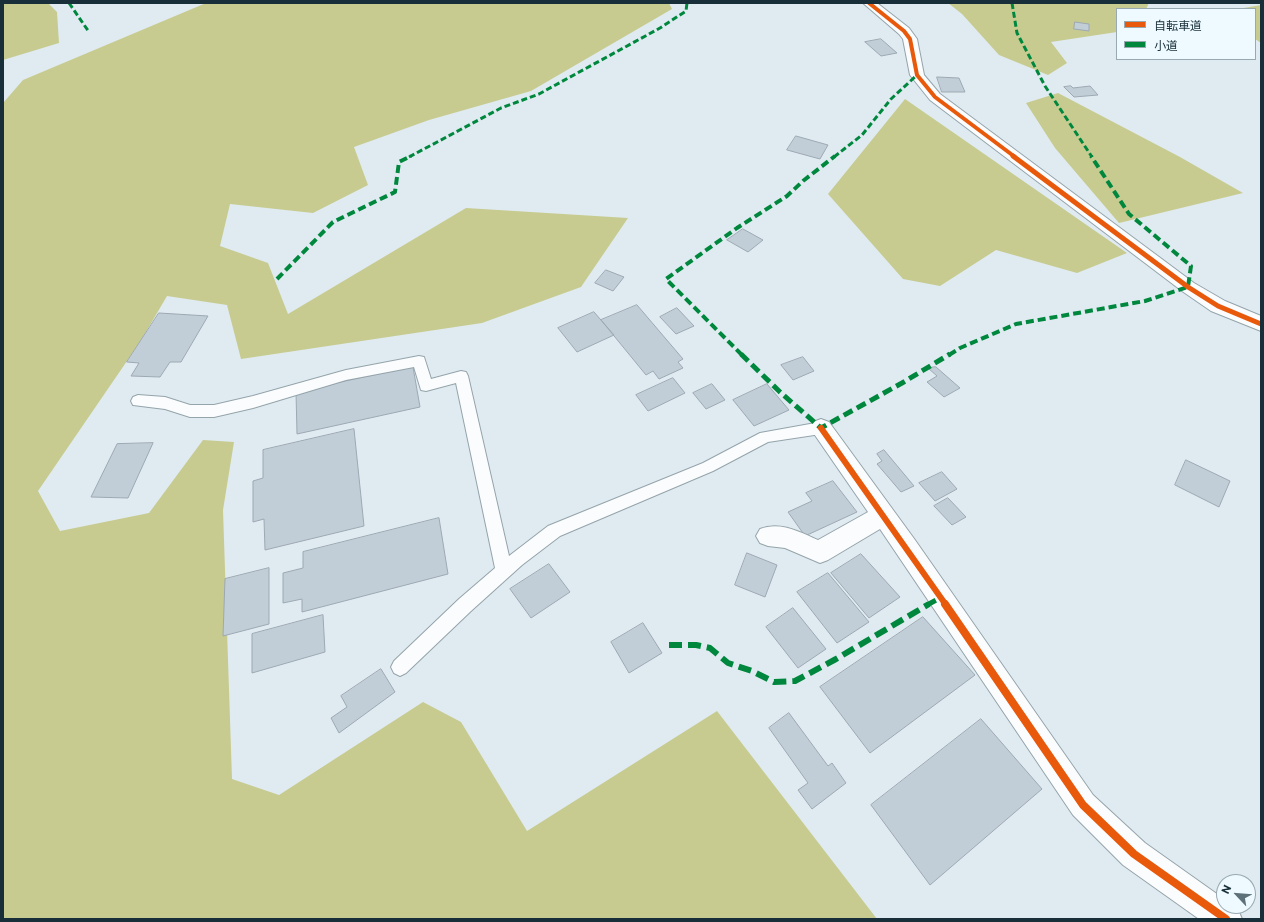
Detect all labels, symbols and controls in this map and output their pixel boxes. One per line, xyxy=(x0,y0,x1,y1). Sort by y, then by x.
legend xyxy=(1116,8,1256,60)
text: 自転車道 xyxy=(1154,18,1202,32)
text: 小道 xyxy=(1154,38,1178,52)
north arrow xyxy=(1216,874,1256,914)
text: N xyxy=(1218,882,1233,896)

